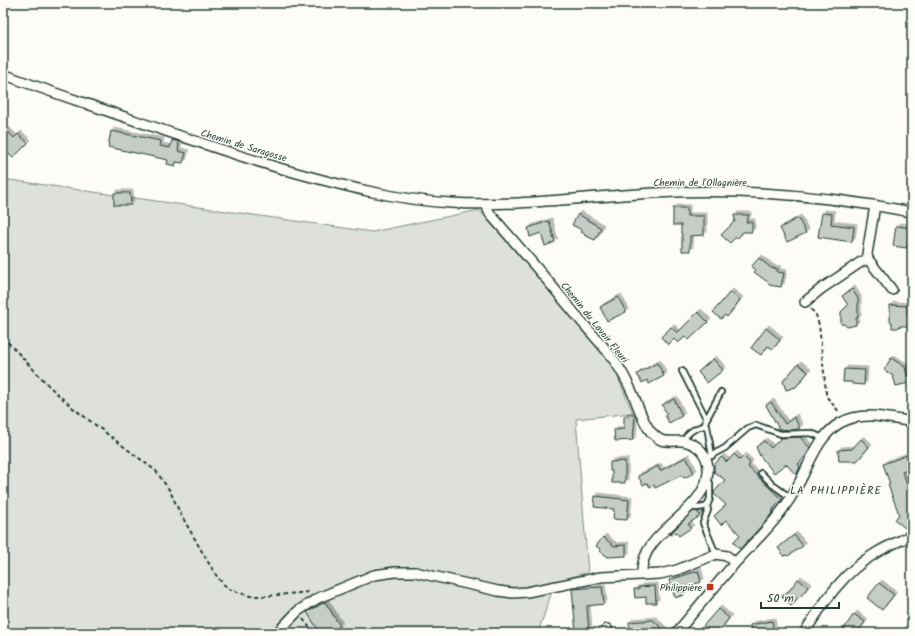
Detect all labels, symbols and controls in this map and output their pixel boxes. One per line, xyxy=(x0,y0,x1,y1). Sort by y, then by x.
street label: Chemin de Saragosse xyxy=(199,125,289,167)
street label: Chemin de l'Ollagnière xyxy=(653,175,747,191)
street label: Chemin du Lavoir Fleuri xyxy=(556,278,632,367)
district label: LA PHILIPPIÈRE xyxy=(790,482,882,500)
place label: Philippière xyxy=(660,580,702,596)
marker: Philippière xyxy=(705,582,715,592)
scale bar xyxy=(761,584,839,610)
text: 50 m xyxy=(767,589,794,608)

